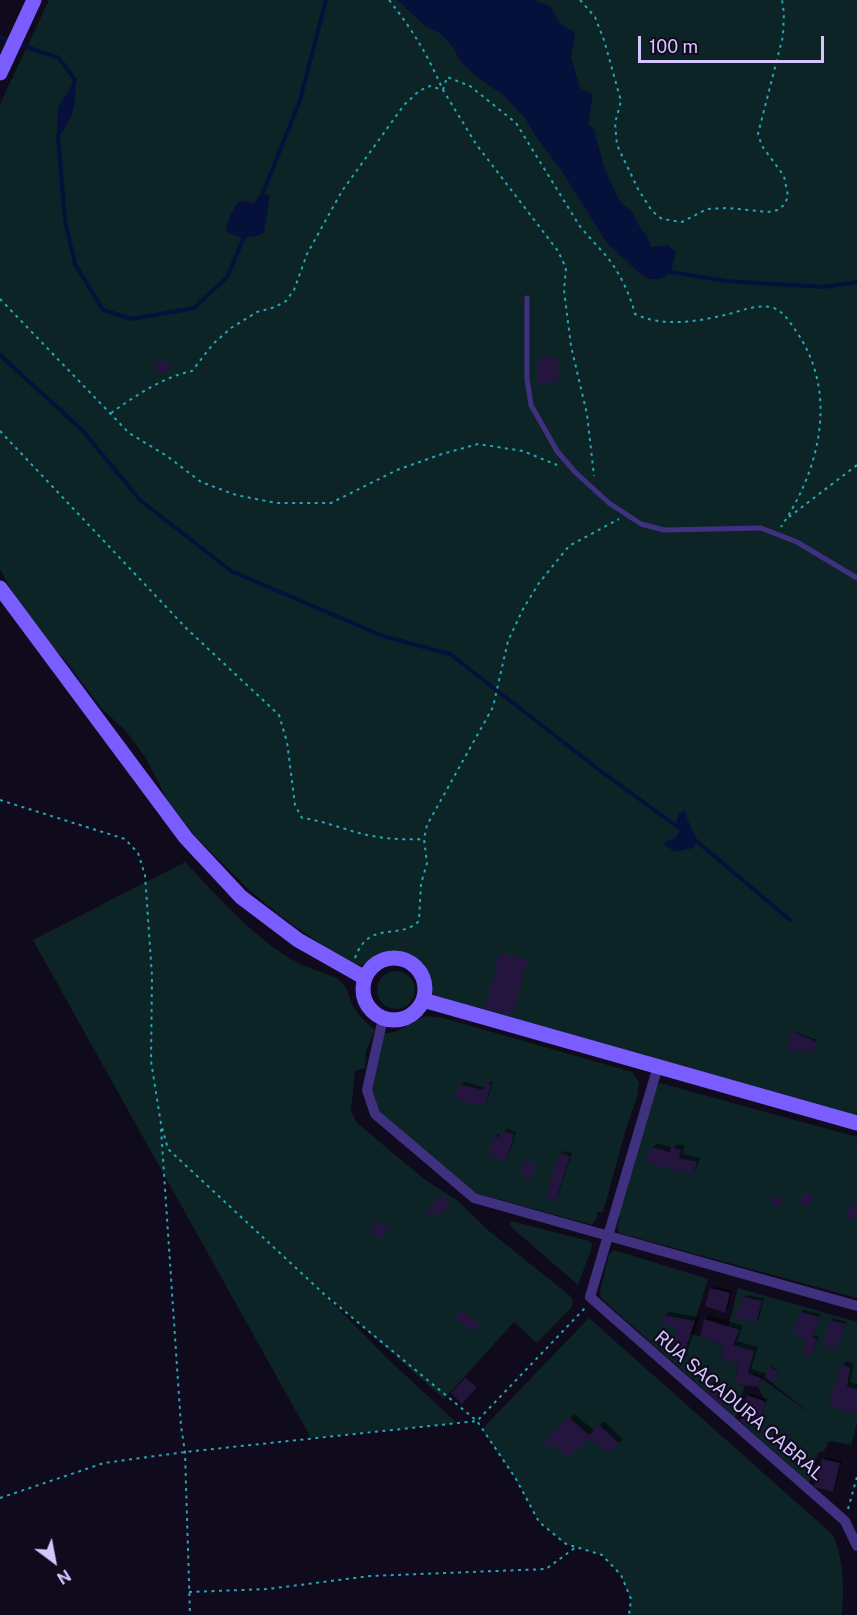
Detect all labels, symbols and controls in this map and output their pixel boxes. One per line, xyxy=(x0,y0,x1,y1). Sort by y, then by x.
scale bar xyxy=(641,24,827,62)
text: 100 m xyxy=(649,36,698,57)
street label: RUA SACADURA CABRAL xyxy=(650,1327,828,1485)
north arrow xyxy=(24,1531,84,1591)
text: N xyxy=(53,1565,74,1588)

